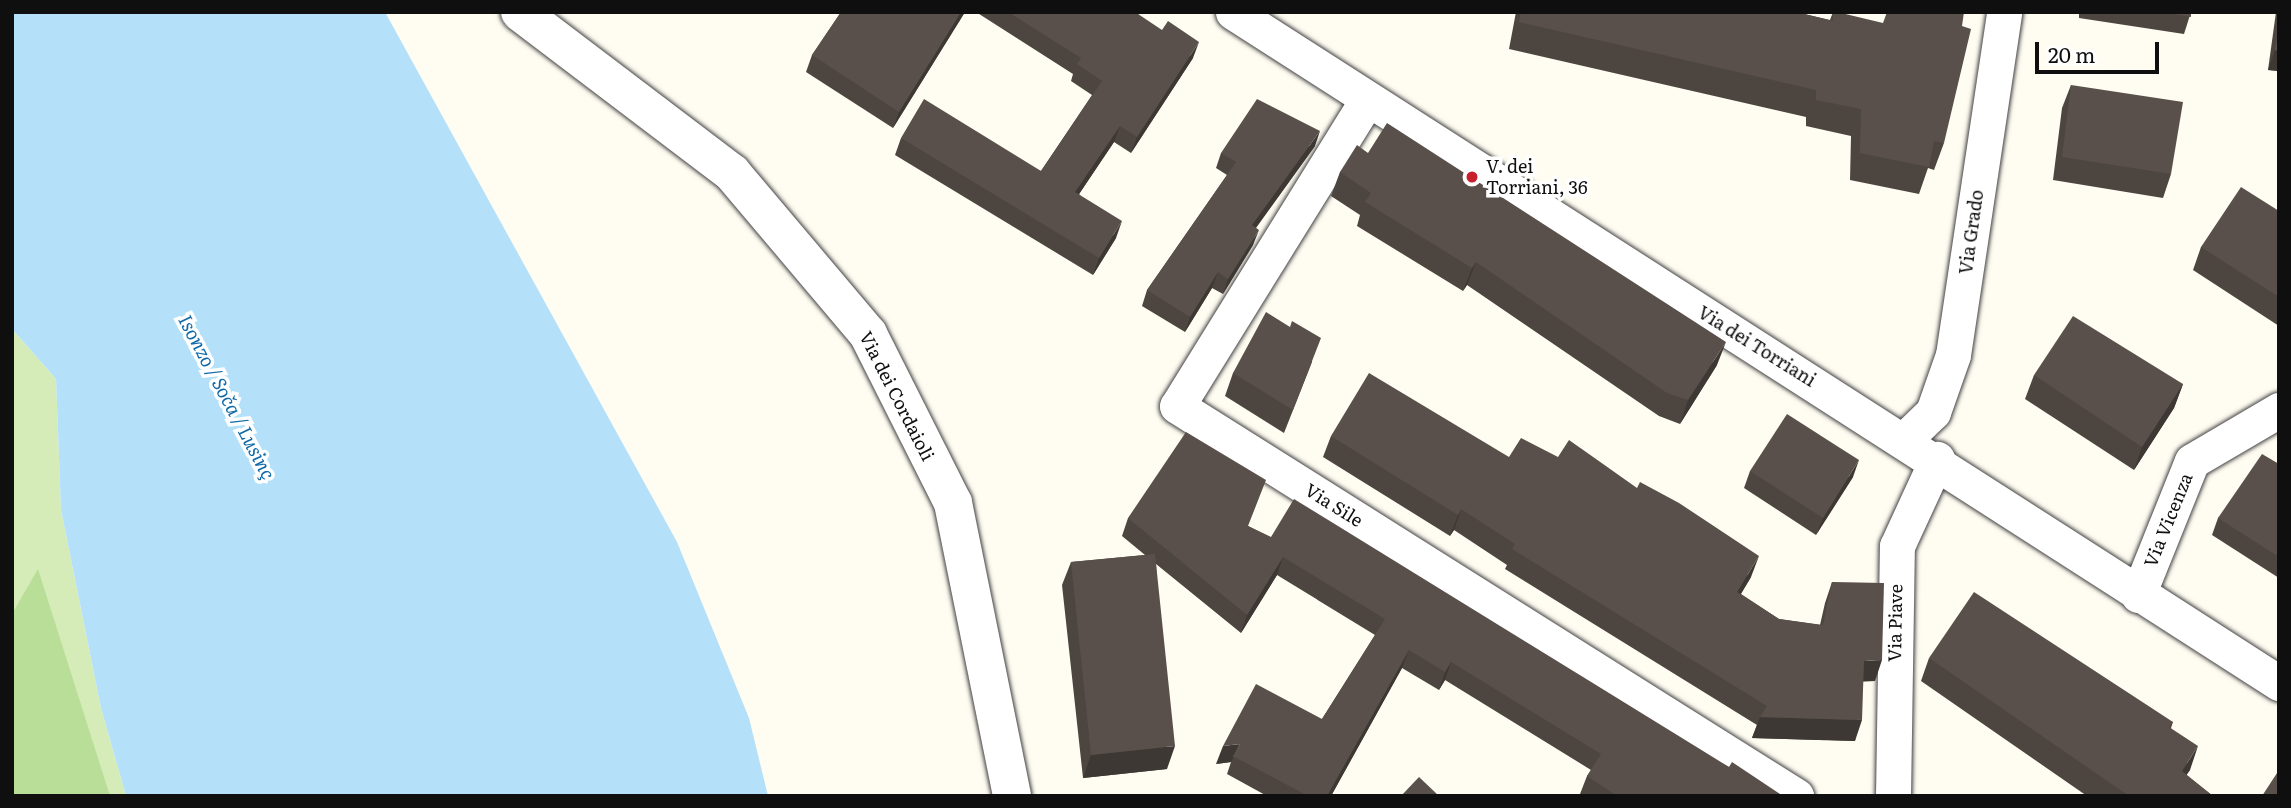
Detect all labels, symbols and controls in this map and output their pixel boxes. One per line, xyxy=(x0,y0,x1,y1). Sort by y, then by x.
scale bar xyxy=(2039,28,2163,72)
text: 20 m xyxy=(2048,38,2095,69)
place label: V. dei Torriani, 36 xyxy=(1486,156,1588,198)
marker: V. dei Torriani, 36 xyxy=(1464,169,1480,185)
street label: Via Grado xyxy=(1954,188,1988,276)
street label: Via dei Torriani xyxy=(1694,301,1820,391)
water label: Isonzo / Soča / Lusinç xyxy=(174,311,280,483)
street label: Via dei Cordaioli xyxy=(855,328,939,464)
street label: Via Vicenza xyxy=(2139,470,2197,570)
street label: Via Sile xyxy=(1301,479,1367,531)
street label: Via Piave xyxy=(1884,584,1906,662)

